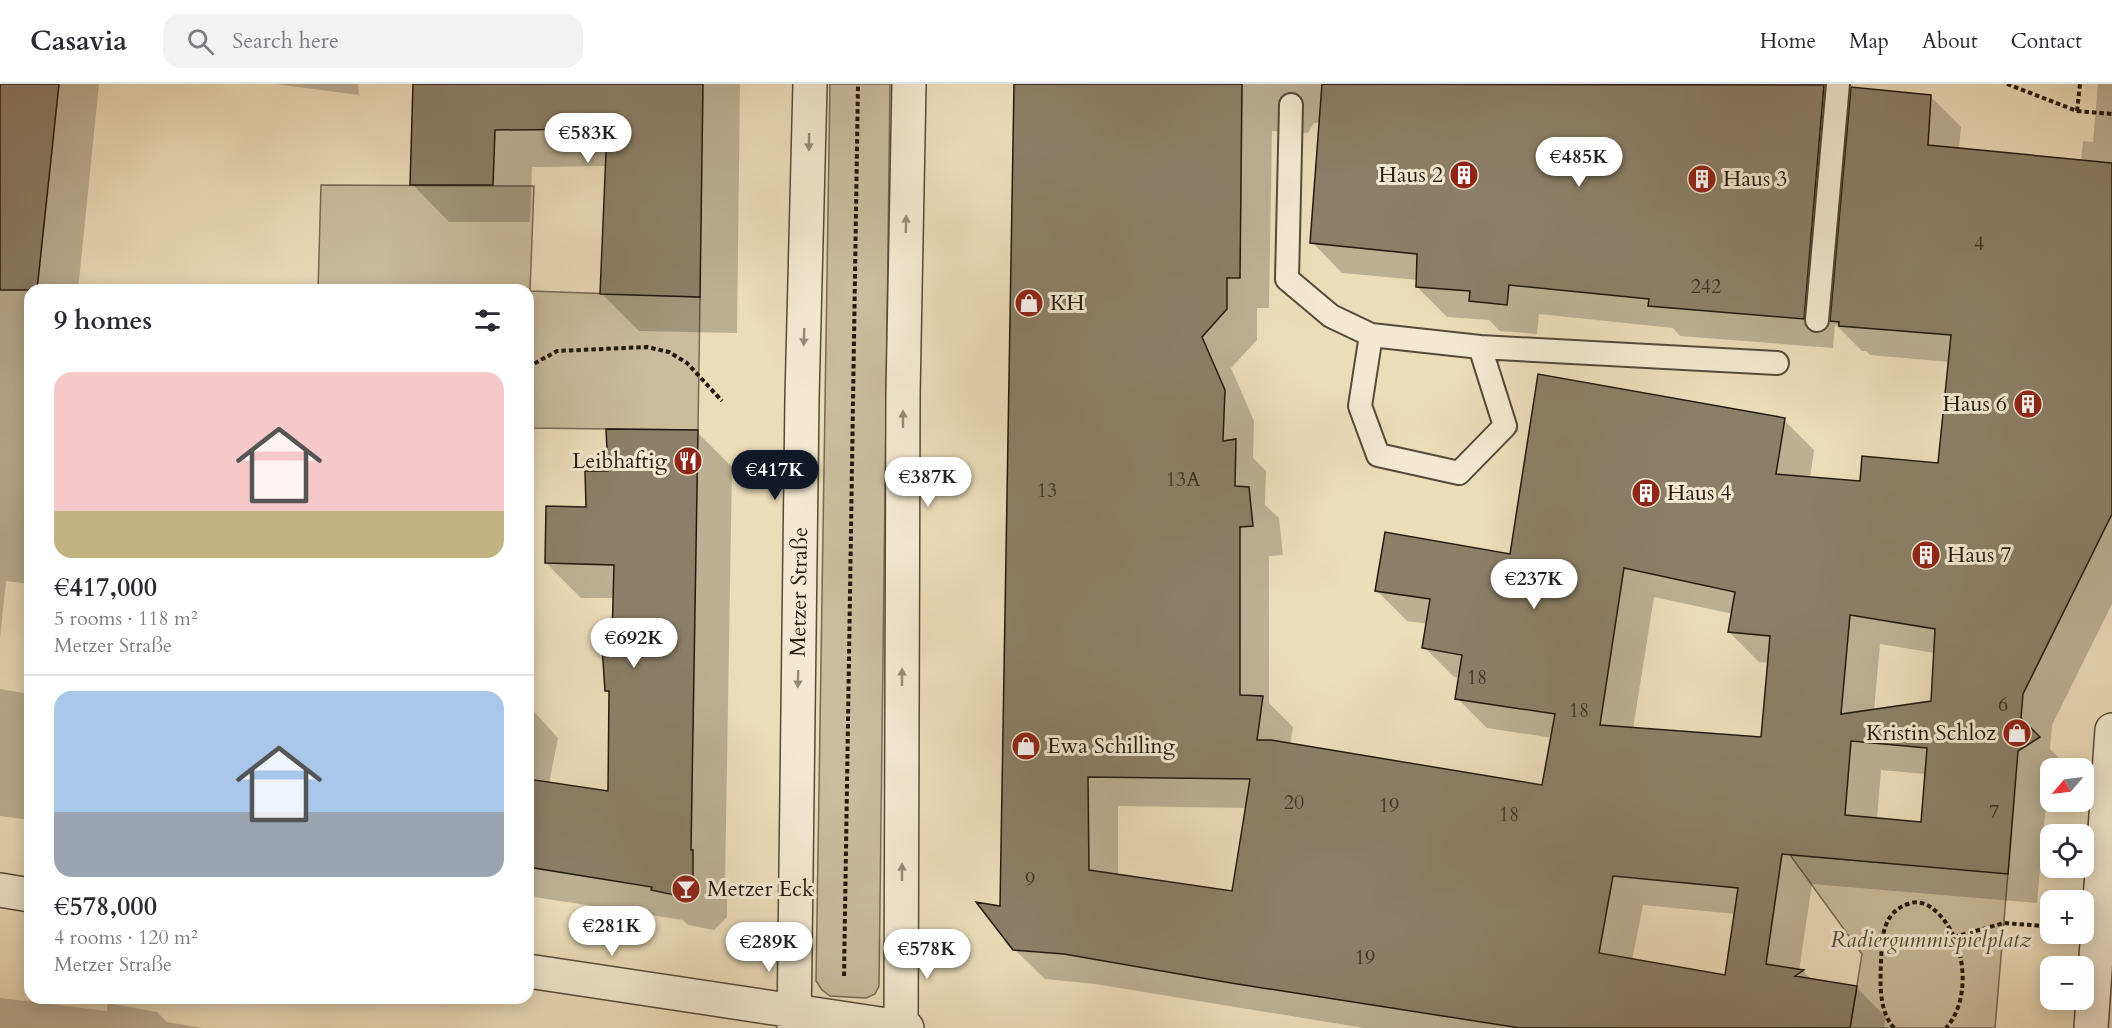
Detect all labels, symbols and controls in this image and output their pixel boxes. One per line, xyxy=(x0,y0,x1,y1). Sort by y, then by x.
search box xyxy=(163,14,583,68)
text: Casavia xyxy=(30,22,127,60)
icon: search xyxy=(184,25,217,58)
text: Search here xyxy=(232,26,339,56)
text: Home xyxy=(1760,27,1816,56)
text: Map xyxy=(1849,27,1889,56)
text: About xyxy=(1922,27,1978,56)
text: Contact xyxy=(2011,27,2082,56)
pin: €583K xyxy=(546,113,630,164)
text: €583K xyxy=(559,119,617,146)
one-way arrow xyxy=(804,133,813,152)
pin: €485K xyxy=(1537,137,1621,188)
text: €485K xyxy=(1550,143,1608,170)
building icon: Haus 2 xyxy=(1448,159,1480,191)
place label: Haus 2 xyxy=(1378,160,1443,190)
building icon: Haus 3 xyxy=(1686,163,1718,195)
place label: Haus 3 xyxy=(1723,164,1788,194)
one-way arrow xyxy=(901,215,911,234)
house number: 4 xyxy=(1974,230,1984,257)
house number: 242 xyxy=(1691,273,1721,300)
shop icon: KH xyxy=(1013,287,1045,319)
place label: KH xyxy=(1050,288,1085,318)
text: 9 homes xyxy=(54,303,152,338)
icon: filters xyxy=(471,304,504,337)
one-way arrow xyxy=(799,328,808,347)
building icon: Haus 6 xyxy=(2012,388,2044,420)
place label: Haus 6 xyxy=(1942,389,2007,419)
one-way arrow xyxy=(898,410,908,429)
icon: home xyxy=(225,411,333,519)
restaurant icon: Leibhaftig xyxy=(672,445,704,477)
place label: Leibhaftig xyxy=(572,446,668,476)
pin: €417K xyxy=(733,450,817,501)
text: €417K xyxy=(746,456,804,483)
pin: €387K xyxy=(886,457,970,508)
text: €387K xyxy=(899,463,957,490)
house number: 13A xyxy=(1166,466,1201,493)
house number: 13 xyxy=(1037,477,1057,504)
building icon: Haus 4 xyxy=(1630,477,1662,509)
place label: Haus 4 xyxy=(1667,478,1732,508)
street label: Metzer Straße xyxy=(783,527,815,657)
building icon: Haus 7 xyxy=(1910,539,1942,571)
place label: Haus 7 xyxy=(1947,540,2012,570)
pin: €237K xyxy=(1492,559,1576,610)
text: €237K xyxy=(1505,565,1563,592)
text: €417,000 xyxy=(54,570,157,605)
text: 5 rooms · 118 m² xyxy=(54,605,198,632)
pin: €692K xyxy=(592,618,676,669)
text: €692K xyxy=(605,624,663,651)
text: Metzer Straße xyxy=(54,632,172,659)
house number: 18 xyxy=(1467,664,1487,691)
one-way arrow xyxy=(897,668,907,687)
one-way arrow xyxy=(793,670,803,689)
house number: 6 xyxy=(1998,691,2008,718)
house number: 18 xyxy=(1569,697,1589,724)
shop icon: Kristin Schloz xyxy=(2001,717,2033,749)
place label: Kristin Schloz xyxy=(1866,718,1996,748)
icon: home xyxy=(225,730,333,838)
shop icon: Ewa Schilling xyxy=(1010,730,1042,762)
place label: Ewa Schilling xyxy=(1047,731,1176,761)
north arrow xyxy=(2040,758,2094,812)
map controls xyxy=(2040,758,2094,1010)
house number: 20 xyxy=(1284,789,1304,816)
house number: 19 xyxy=(1379,792,1399,819)
house number: 7 xyxy=(1989,798,1999,825)
house number: 18 xyxy=(1499,801,1519,828)
button: locate xyxy=(2040,824,2094,878)
one-way arrow xyxy=(897,863,907,882)
house number: 9 xyxy=(1025,866,1035,893)
bar icon: Metzer Eck xyxy=(670,873,702,905)
place label: Metzer Eck xyxy=(707,874,814,904)
text: €578,000 xyxy=(54,889,157,924)
button: + xyxy=(2040,890,2094,944)
pin: €281K xyxy=(570,906,654,957)
text: €281K xyxy=(583,912,641,939)
pin: €289K xyxy=(727,922,811,973)
text: 4 rooms · 120 m² xyxy=(54,924,198,951)
park label: Radiergummispielplatz xyxy=(1830,925,2032,955)
text: €289K xyxy=(740,928,798,955)
pin: €578K xyxy=(885,929,969,980)
text: €578K xyxy=(898,935,956,962)
house number: 19 xyxy=(1355,944,1375,971)
text: Metzer Straße xyxy=(54,951,172,978)
button: − xyxy=(2040,956,2094,1010)

